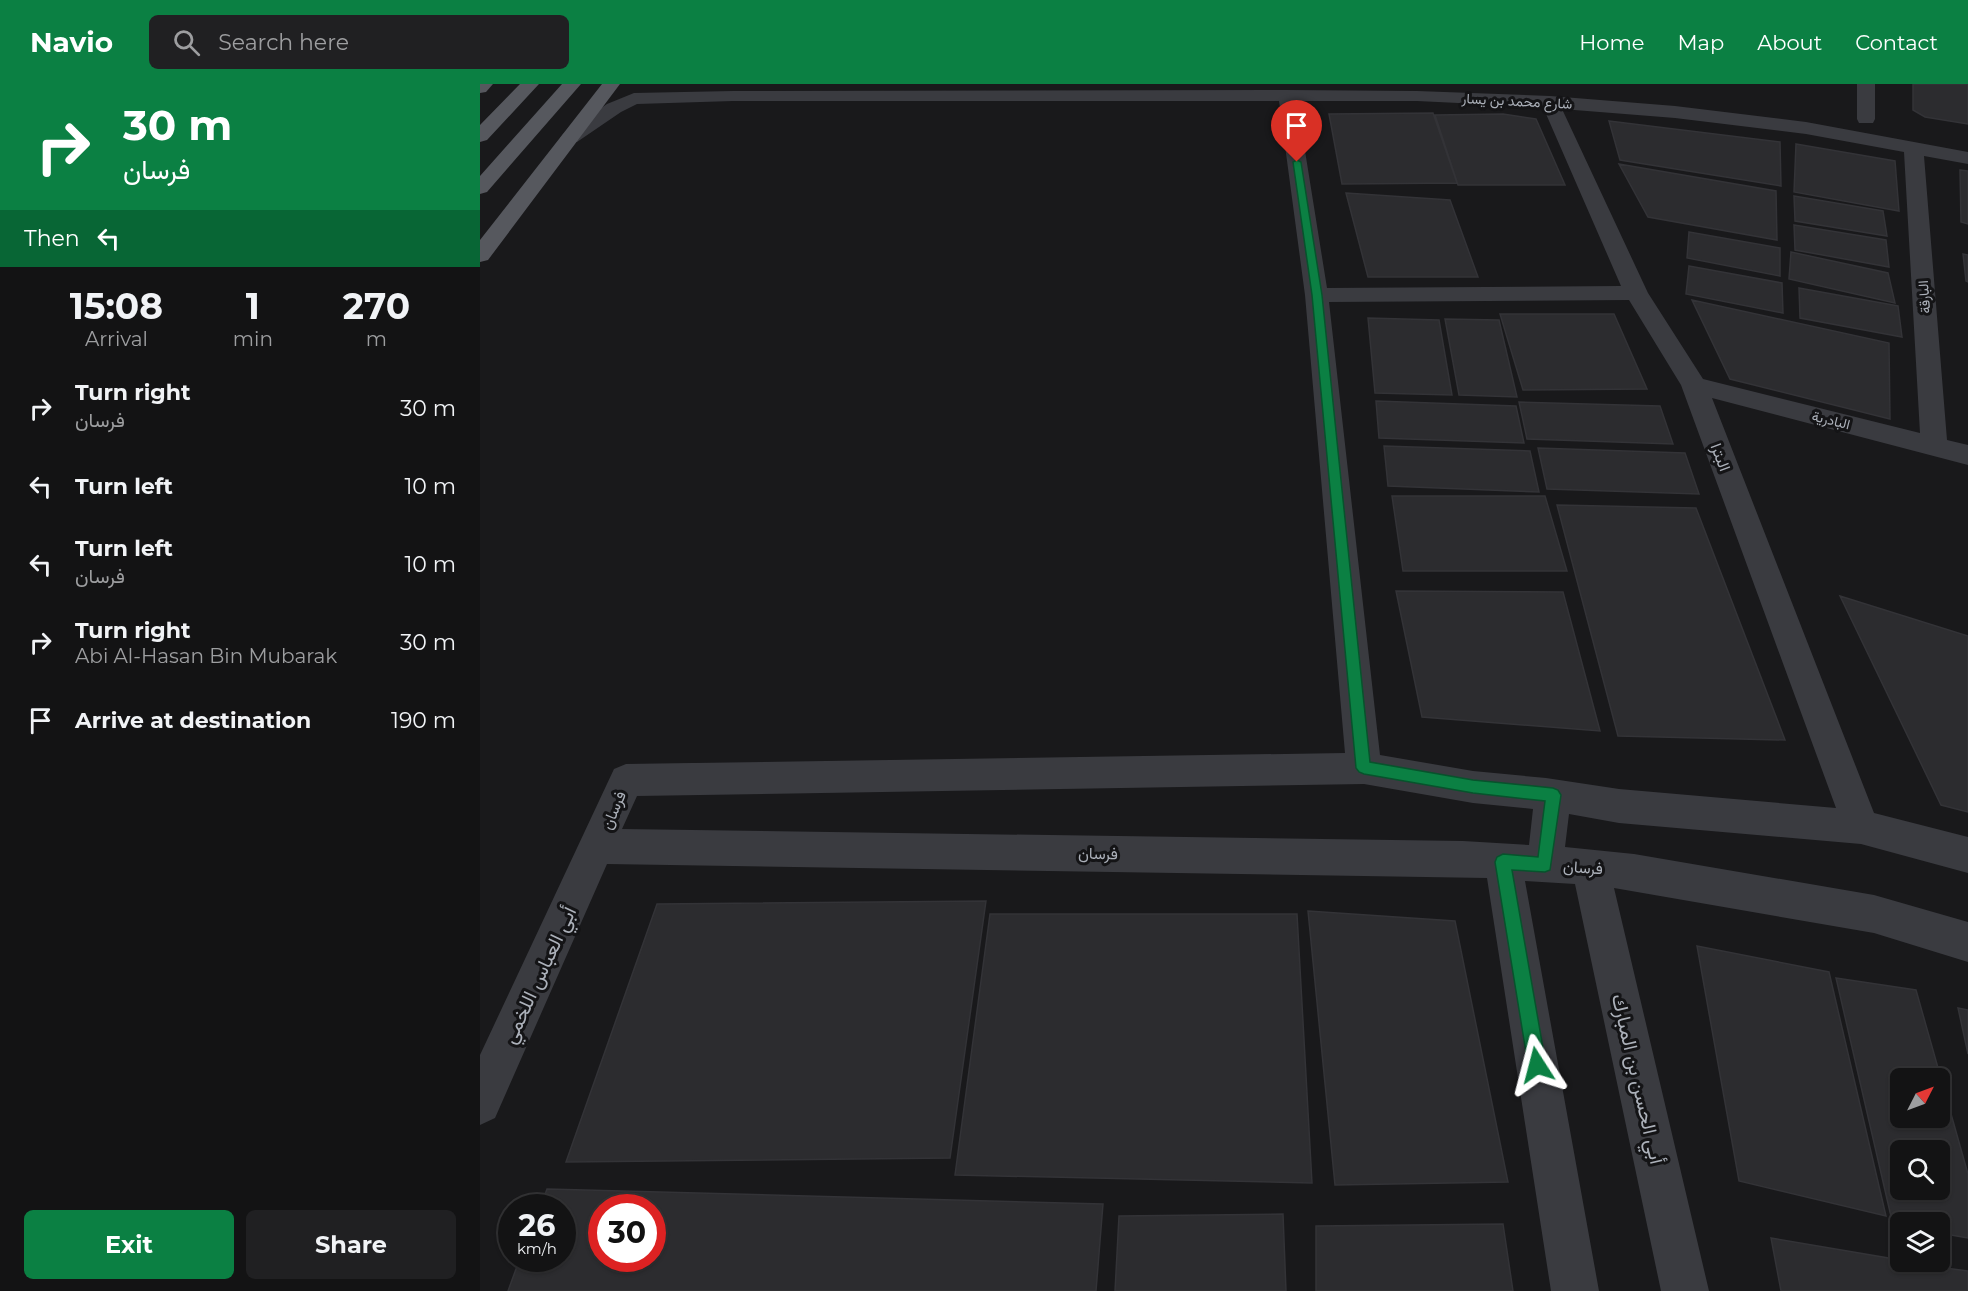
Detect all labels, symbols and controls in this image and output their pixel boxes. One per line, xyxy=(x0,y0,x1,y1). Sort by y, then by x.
search box xyxy=(149,15,569,69)
text: Navio xyxy=(30,25,113,59)
icon: search xyxy=(170,26,203,59)
text: Search here xyxy=(218,29,349,56)
text: Home xyxy=(1579,30,1644,55)
text: Map xyxy=(1677,30,1724,55)
text: About xyxy=(1757,30,1822,55)
text: Contact xyxy=(1855,30,1938,55)
street label: شارع محمد بن يسار xyxy=(1460,89,1573,115)
text: 30 m xyxy=(123,99,232,151)
pin xyxy=(1271,100,1322,162)
icon: right xyxy=(24,108,102,186)
icon: arrive xyxy=(1280,109,1313,142)
text: فرسان xyxy=(123,153,190,186)
icon: left xyxy=(92,222,125,255)
text: Then xyxy=(24,225,80,252)
street label: البارقة xyxy=(1914,280,1934,314)
text: 15:08 xyxy=(70,284,163,328)
text: 1 xyxy=(246,284,260,328)
text: 270 xyxy=(343,284,410,328)
text: Arrival xyxy=(85,327,148,351)
text: min xyxy=(233,327,273,351)
text: m xyxy=(366,327,387,351)
text: Turn right xyxy=(75,379,190,406)
icon: right xyxy=(24,392,57,425)
text: 30 m xyxy=(400,395,456,422)
street label: البادرية xyxy=(1810,407,1852,433)
text: فرسان xyxy=(75,408,125,432)
street label: البترا xyxy=(1706,441,1734,474)
icon: left xyxy=(24,470,57,503)
text: Turn left xyxy=(75,473,173,500)
text: 10 m xyxy=(404,473,456,500)
text: Turn left xyxy=(75,535,173,562)
icon: left xyxy=(24,548,57,581)
text: 10 m xyxy=(404,551,456,578)
text: فرسان xyxy=(75,564,125,588)
text: Turn right xyxy=(75,617,190,644)
icon: right xyxy=(24,626,57,659)
text: 30 m xyxy=(400,629,456,656)
text: Abi Al-Hasan Bin Mubarak xyxy=(75,644,337,668)
icon: arrive xyxy=(24,704,57,737)
text: Arrive at destination xyxy=(75,707,311,734)
text: 190 m xyxy=(391,707,456,734)
street label: فرسان xyxy=(597,788,631,833)
street label: فرسان xyxy=(1078,844,1118,864)
street label: فرسان xyxy=(1562,857,1604,879)
street label: أبي العباس اللخمي xyxy=(497,902,586,1050)
street label: أبي الحسن بن المبارك xyxy=(1602,992,1669,1168)
position arrow xyxy=(1505,1033,1569,1097)
north arrow xyxy=(1890,1068,1950,1128)
map controls xyxy=(1890,1068,1950,1272)
button: search xyxy=(1890,1140,1950,1200)
speed limit sign: 30 xyxy=(588,1194,666,1272)
text: 26 xyxy=(519,1207,555,1244)
button: Exit xyxy=(24,1210,234,1279)
button: Share xyxy=(246,1210,456,1279)
button: layers xyxy=(1890,1212,1950,1272)
text: km/h xyxy=(517,1239,557,1258)

